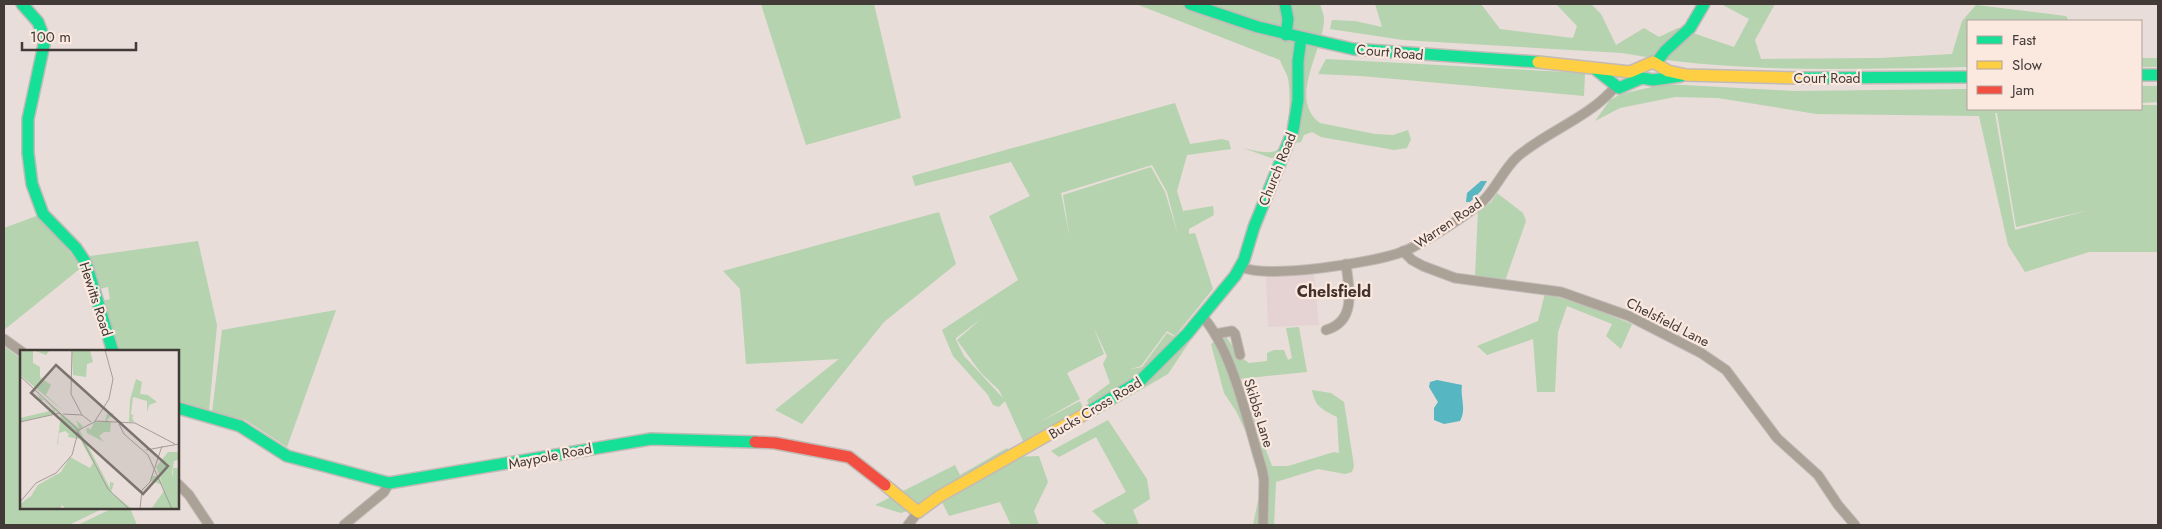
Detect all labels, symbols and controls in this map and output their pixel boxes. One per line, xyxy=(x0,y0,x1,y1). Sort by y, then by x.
scale bar xyxy=(22,20,136,52)
legend xyxy=(1967,20,2142,110)
text: 100 m xyxy=(30,26,71,48)
text: Fast xyxy=(2012,29,2036,51)
street label: Court Road xyxy=(1356,39,1424,65)
text: Slow xyxy=(2012,54,2043,76)
street label: Court Road xyxy=(1793,68,1861,88)
text: Jam xyxy=(2010,79,2035,101)
street label: Church Road xyxy=(1253,129,1301,209)
street label: Warren Road xyxy=(1410,193,1486,253)
street label: Hewitts Road xyxy=(75,259,117,339)
district label: Chelsfield xyxy=(1297,280,1371,303)
street label: Chelsfield Lane xyxy=(1623,292,1713,352)
inset map xyxy=(20,350,179,509)
street label: Bucks Cross Road xyxy=(1045,372,1145,444)
street label: Skibbs Lane xyxy=(1239,376,1279,450)
street label: Maypole Road xyxy=(507,438,593,474)

